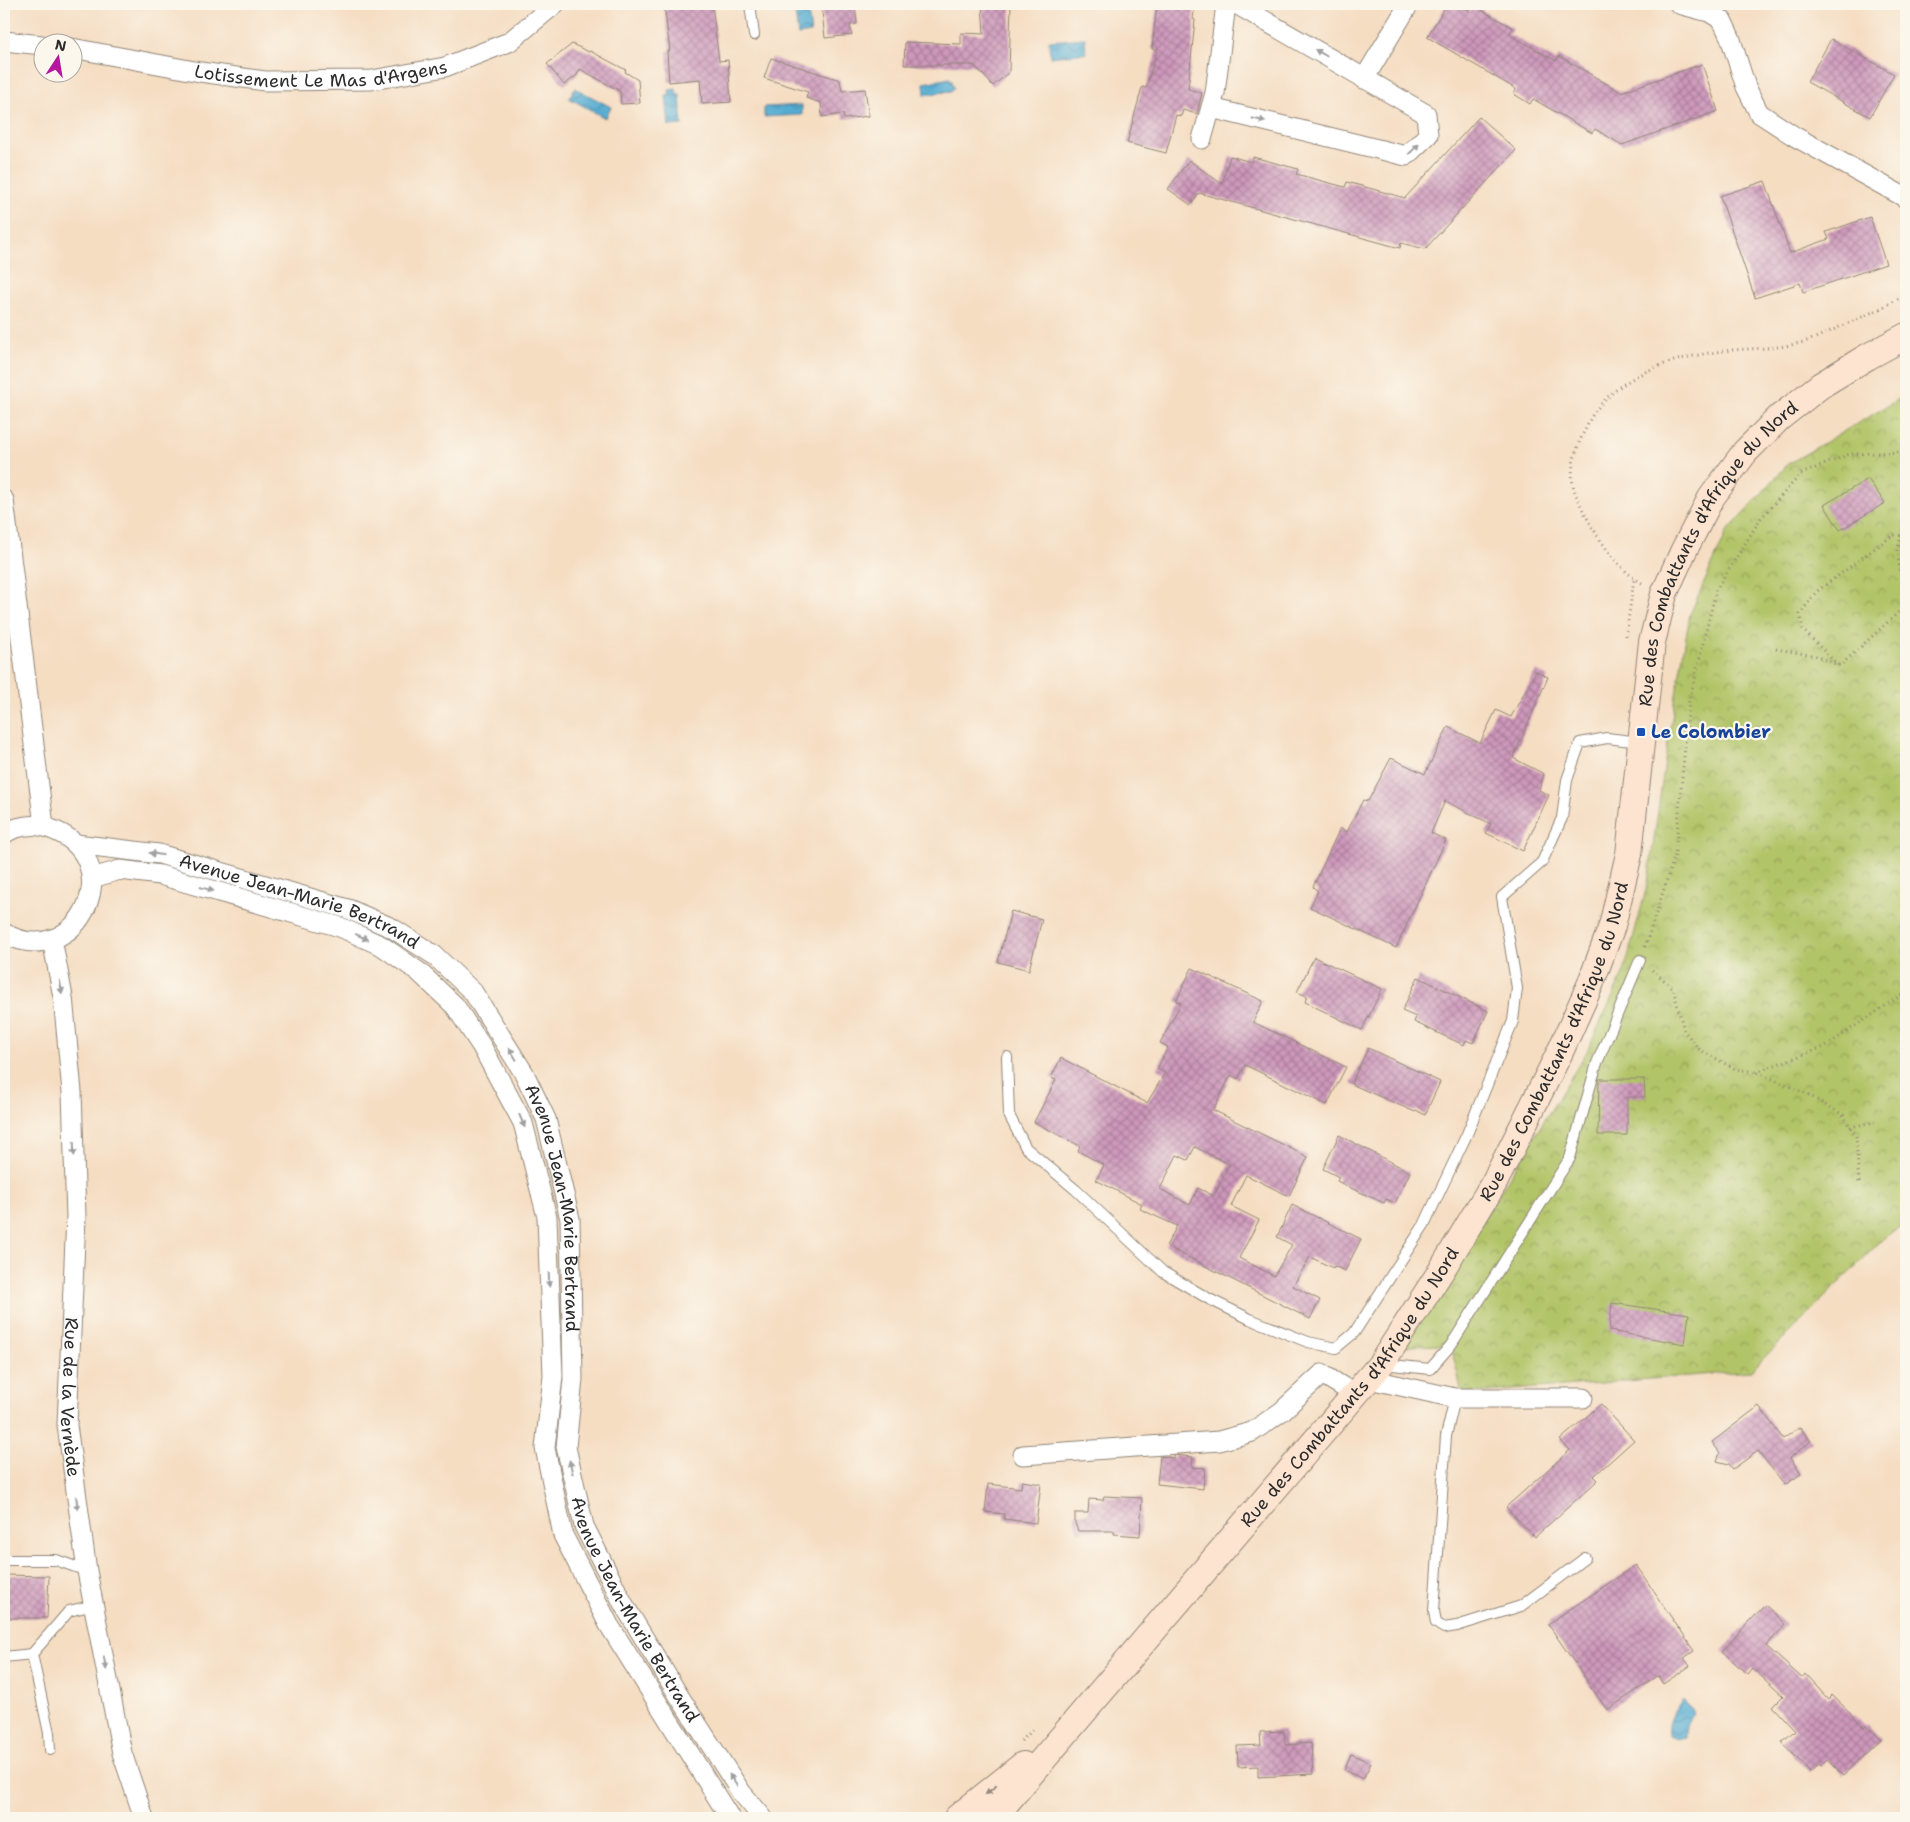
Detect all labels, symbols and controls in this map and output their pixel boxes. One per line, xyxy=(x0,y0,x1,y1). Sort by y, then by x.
north arrow xyxy=(32,32,82,82)
text: N xyxy=(53,35,68,55)
one-way arrow xyxy=(1314,49,1327,58)
street label: Lotissement Le Mas d'Argens xyxy=(192,55,449,93)
one-way arrow xyxy=(1251,116,1266,124)
one-way arrow xyxy=(1407,143,1419,155)
street label: Rue des Combattants d'Afrique du Nord xyxy=(1633,396,1803,708)
place label: Le Colombier xyxy=(1651,720,1771,744)
marker: Le Colombier xyxy=(1635,726,1647,738)
street label: Avenue Jean-Marie Bertrand xyxy=(176,849,424,955)
one-way arrow xyxy=(148,850,164,858)
street label: Rue des Combattants d'Afrique du Nord xyxy=(1474,879,1634,1206)
one-way arrow xyxy=(200,885,215,893)
one-way arrow xyxy=(355,933,369,941)
one-way arrow xyxy=(57,979,65,995)
one-way arrow xyxy=(509,1047,518,1060)
street label: Avenue Jean-Marie Bertrand xyxy=(519,1080,584,1332)
one-way arrow xyxy=(518,1114,526,1128)
one-way arrow xyxy=(70,1141,78,1157)
street label: Rue des Combattants d'Afrique du Nord xyxy=(1235,1243,1465,1532)
one-way arrow xyxy=(546,1273,554,1289)
street label: Rue de la Vernède xyxy=(55,1317,86,1478)
one-way arrow xyxy=(567,1460,575,1475)
street label: Avenue Jean-Marie Bertrand xyxy=(566,1494,705,1727)
one-way arrow xyxy=(73,1495,81,1511)
one-way arrow xyxy=(101,1656,109,1672)
one-way arrow xyxy=(728,1774,738,1787)
one-way arrow xyxy=(985,1785,998,1796)

